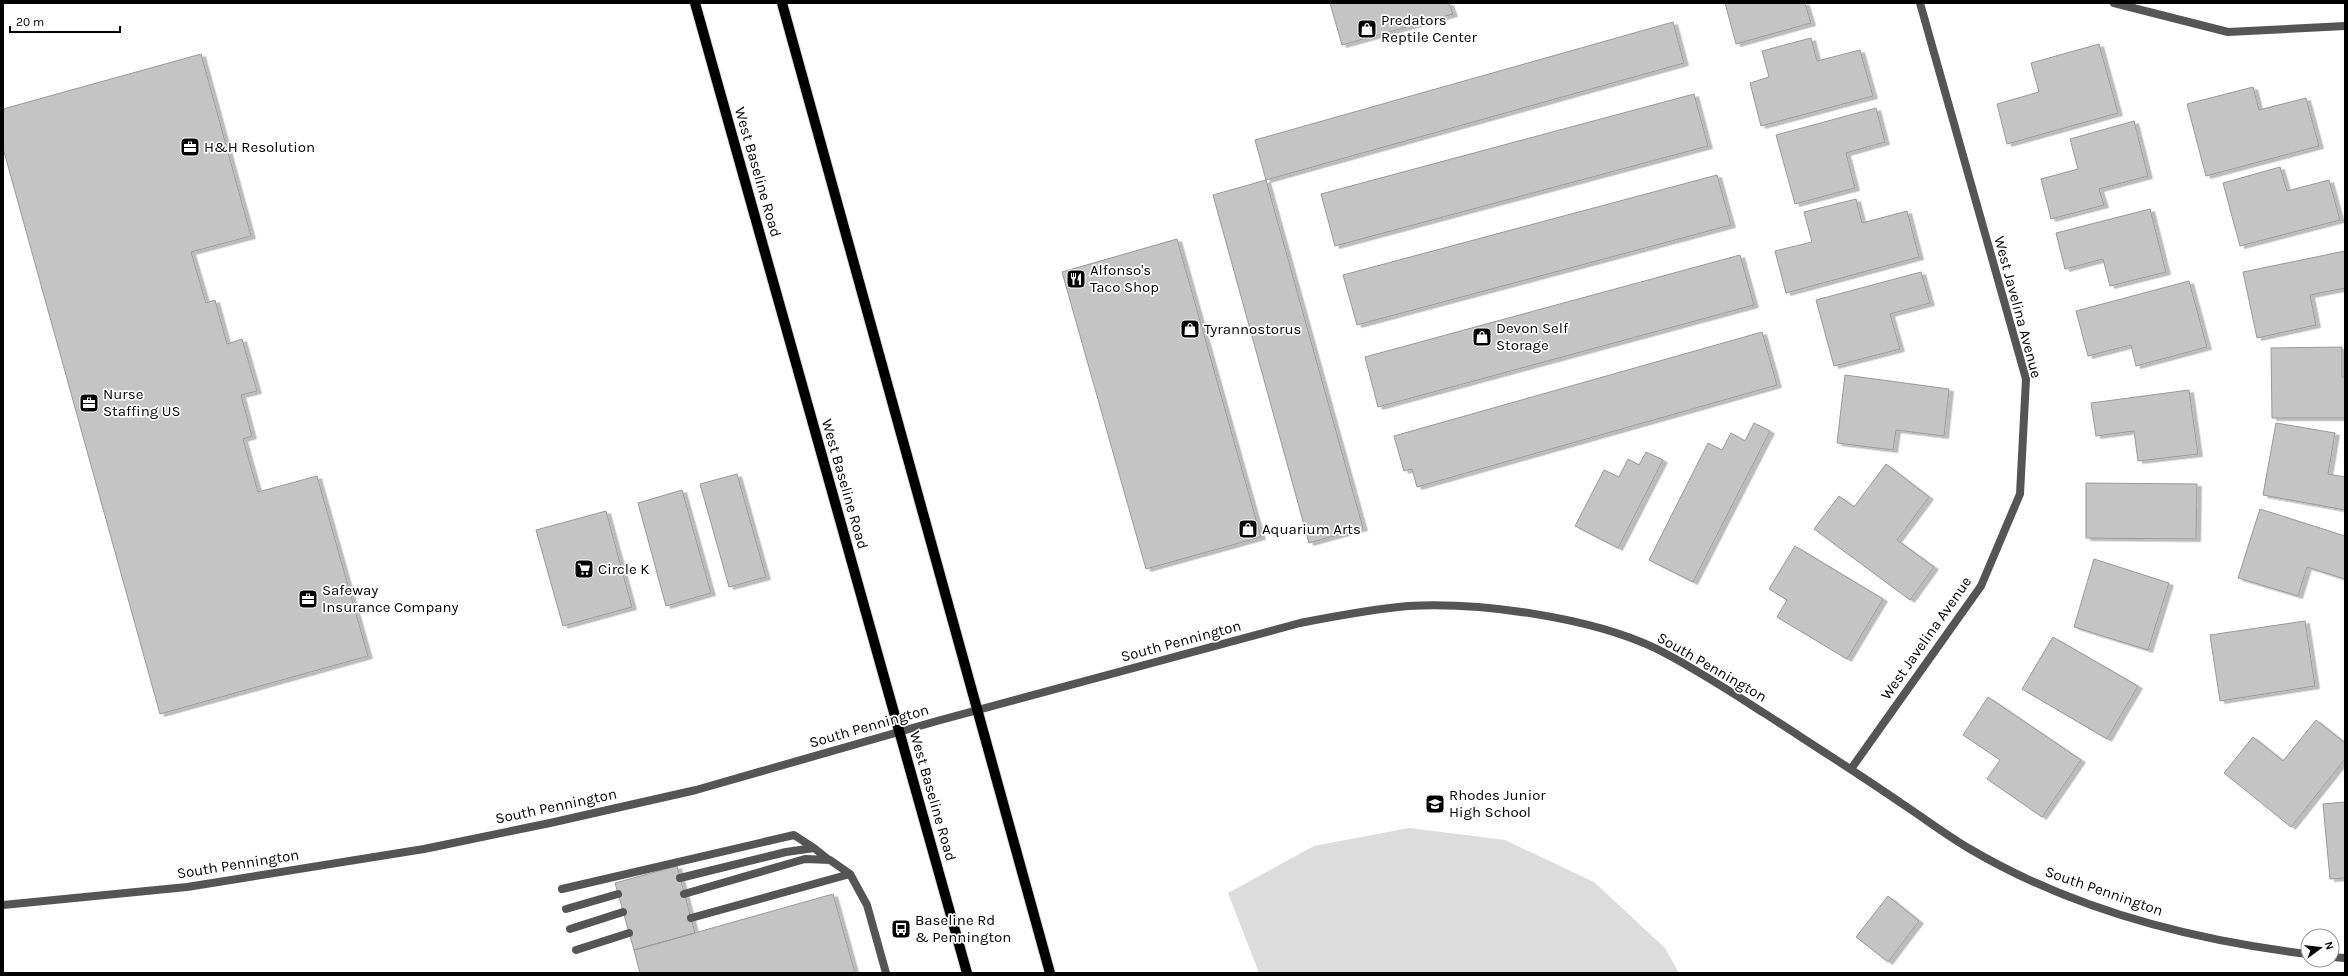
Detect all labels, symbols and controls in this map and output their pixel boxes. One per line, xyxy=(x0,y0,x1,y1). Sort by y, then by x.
scale bar xyxy=(10,8,120,34)
place label: Predators Reptile Center xyxy=(1381,11,1478,46)
text: 20 m xyxy=(16,15,44,29)
shop icon: Predators Reptile Center xyxy=(1356,18,1378,40)
street label: West Baseline Road xyxy=(731,105,785,239)
office icon: H&H Resolution xyxy=(179,136,201,158)
place label: H&H Resolution xyxy=(204,138,315,156)
street label: West Javelina Avenue xyxy=(1990,234,2046,380)
place label: Alfonso's Taco Shop xyxy=(1090,261,1159,296)
restaurant icon: Alfonso's Taco Shop xyxy=(1065,268,1087,290)
shop icon: Tyrannostorus xyxy=(1179,318,1201,340)
place label: Devon Self Storage xyxy=(1496,319,1569,354)
place label: Tyrannostorus xyxy=(1204,320,1301,338)
shop icon: Devon Self Storage xyxy=(1471,326,1493,348)
place label: Nurse Staffing US xyxy=(103,385,181,420)
office icon: Nurse Staffing US xyxy=(78,392,100,414)
street label: West Baseline Road xyxy=(818,417,872,551)
shop icon: Aquarium Arts xyxy=(1237,518,1259,540)
place label: Aquarium Arts xyxy=(1262,520,1361,538)
supermarket icon: Circle K xyxy=(573,558,595,580)
place label: Circle K xyxy=(598,560,649,578)
street label: West Javelina Avenue xyxy=(1877,573,1975,703)
place label: Safeway Insurance Company xyxy=(322,581,458,616)
office icon: Safeway Insurance Company xyxy=(297,588,319,610)
street label: South Pennington xyxy=(1119,616,1243,666)
street label: South Pennington xyxy=(1654,628,1770,706)
street label: South Pennington xyxy=(807,700,931,752)
street label: West Baseline Road xyxy=(906,729,960,863)
street label: South Pennington xyxy=(494,784,618,828)
place label: Rhodes Junior High School xyxy=(1449,786,1546,821)
school or university icon: Rhodes Junior High School xyxy=(1424,793,1446,815)
street label: South Pennington xyxy=(176,845,300,883)
street label: South Pennington xyxy=(2043,862,2165,920)
place label: Baseline Rd & Pennington xyxy=(915,911,1011,946)
bus stop icon: Baseline Rd & Pennington xyxy=(890,918,912,940)
north arrow xyxy=(2300,928,2340,968)
text: N xyxy=(2322,940,2336,951)

